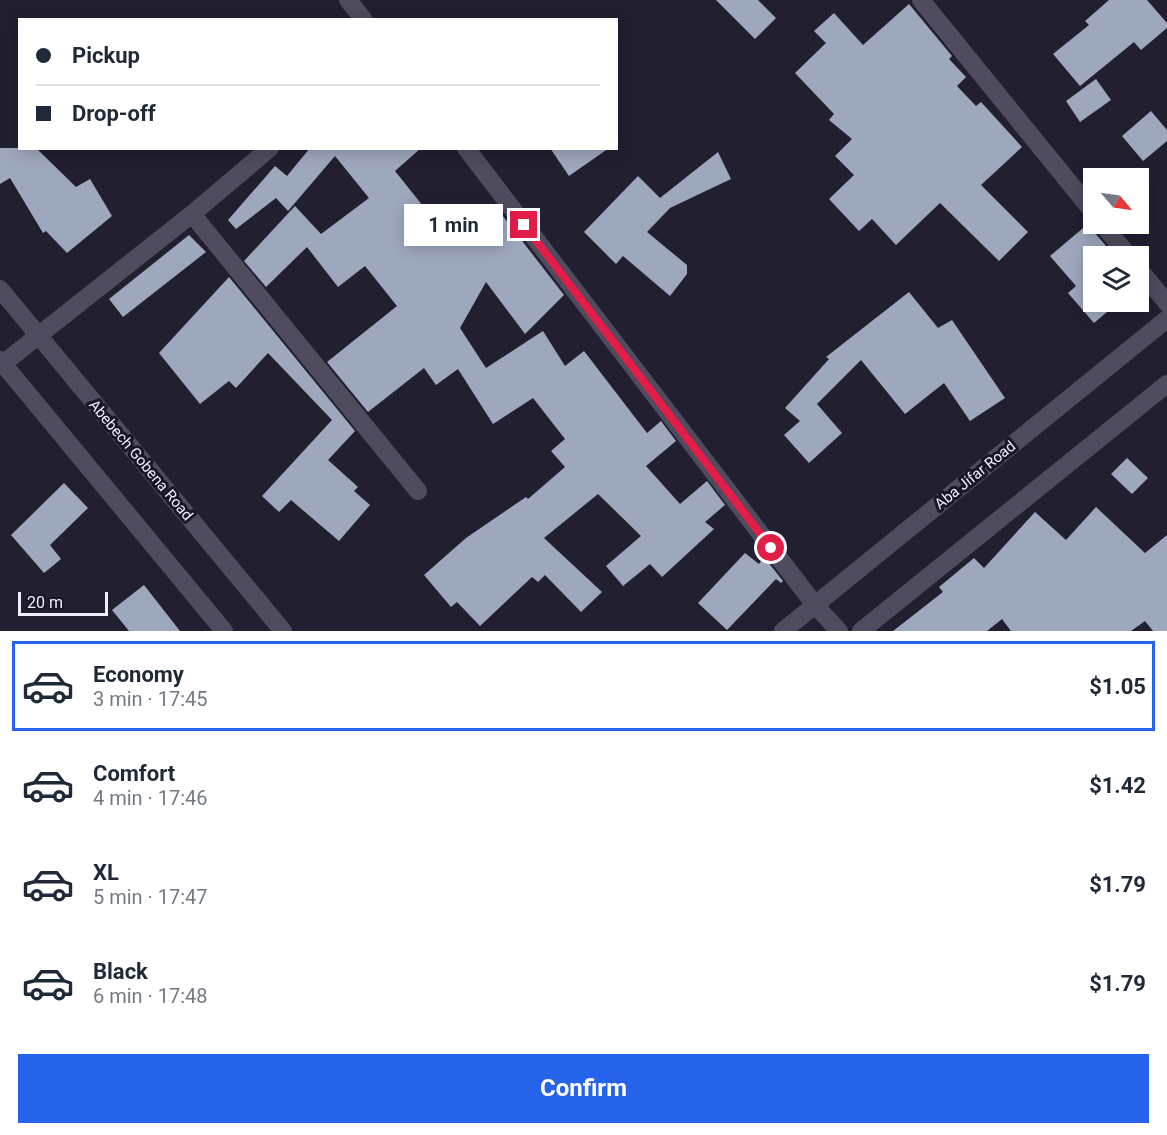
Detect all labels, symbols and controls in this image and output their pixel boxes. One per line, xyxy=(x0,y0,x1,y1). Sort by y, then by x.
text: Pickup xyxy=(72,43,140,68)
text: Drop-off xyxy=(72,101,156,126)
north arrow xyxy=(1083,168,1149,234)
map controls xyxy=(1083,168,1149,312)
callout: 1 min xyxy=(404,204,503,246)
route end xyxy=(510,211,537,238)
text: 1 min xyxy=(428,213,479,237)
button: layers xyxy=(1083,246,1149,312)
street label: Abebech Gobena Road xyxy=(85,396,197,524)
street label: Aba Jifar Road xyxy=(931,437,1019,513)
route start xyxy=(757,534,784,561)
scale bar xyxy=(18,589,108,616)
text: 20 m xyxy=(27,593,63,612)
icon: car xyxy=(21,659,75,713)
text: Economy xyxy=(93,662,184,687)
text: $1.05 xyxy=(1089,674,1146,699)
text: 3 min · 17:45 xyxy=(93,687,208,711)
icon: car xyxy=(21,758,75,812)
text: Comfort xyxy=(93,761,175,786)
text: $1.42 xyxy=(1089,773,1146,798)
text: 4 min · 17:46 xyxy=(93,786,208,810)
icon: car xyxy=(21,857,75,911)
text: XL xyxy=(93,860,119,885)
text: $1.79 xyxy=(1089,872,1146,897)
text: 5 min · 17:47 xyxy=(93,885,208,909)
icon: car xyxy=(21,956,75,1010)
text: Black xyxy=(93,959,148,984)
text: $1.79 xyxy=(1089,971,1146,996)
text: 6 min · 17:48 xyxy=(93,984,208,1008)
button: Confirm xyxy=(18,1054,1149,1123)

